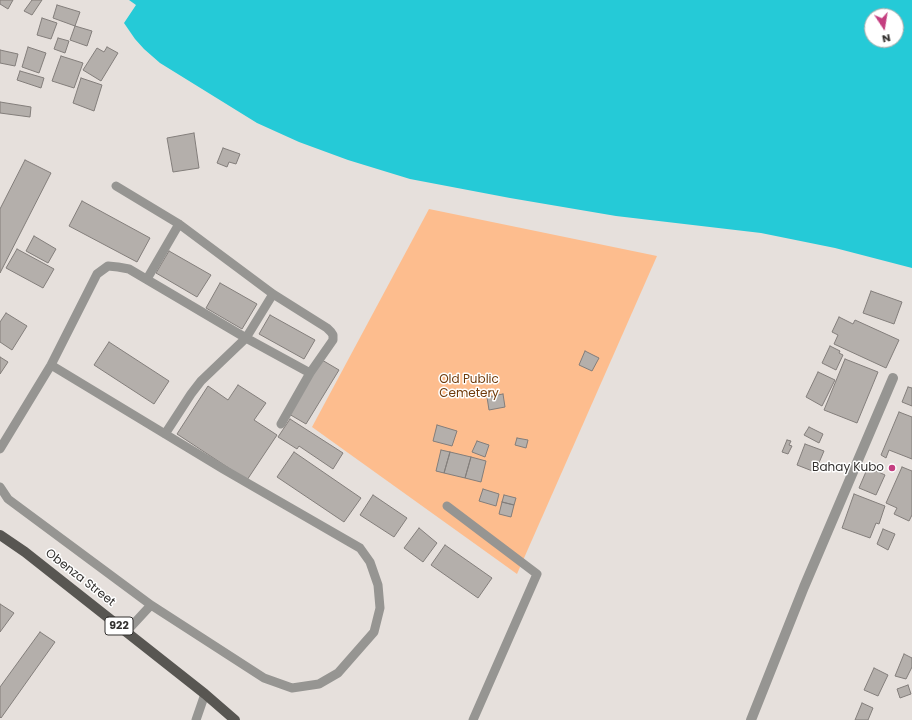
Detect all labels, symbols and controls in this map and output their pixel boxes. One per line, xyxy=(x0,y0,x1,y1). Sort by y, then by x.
north arrow xyxy=(864,8,904,48)
text: N xyxy=(881,30,892,47)
park label: Old Public Cemetery xyxy=(439,373,499,401)
place label: Bahay Kubo xyxy=(812,461,884,475)
marker: Bahay Kubo xyxy=(887,463,897,473)
street label: Obenza Street xyxy=(42,546,118,610)
road number: 922 xyxy=(105,617,133,635)

